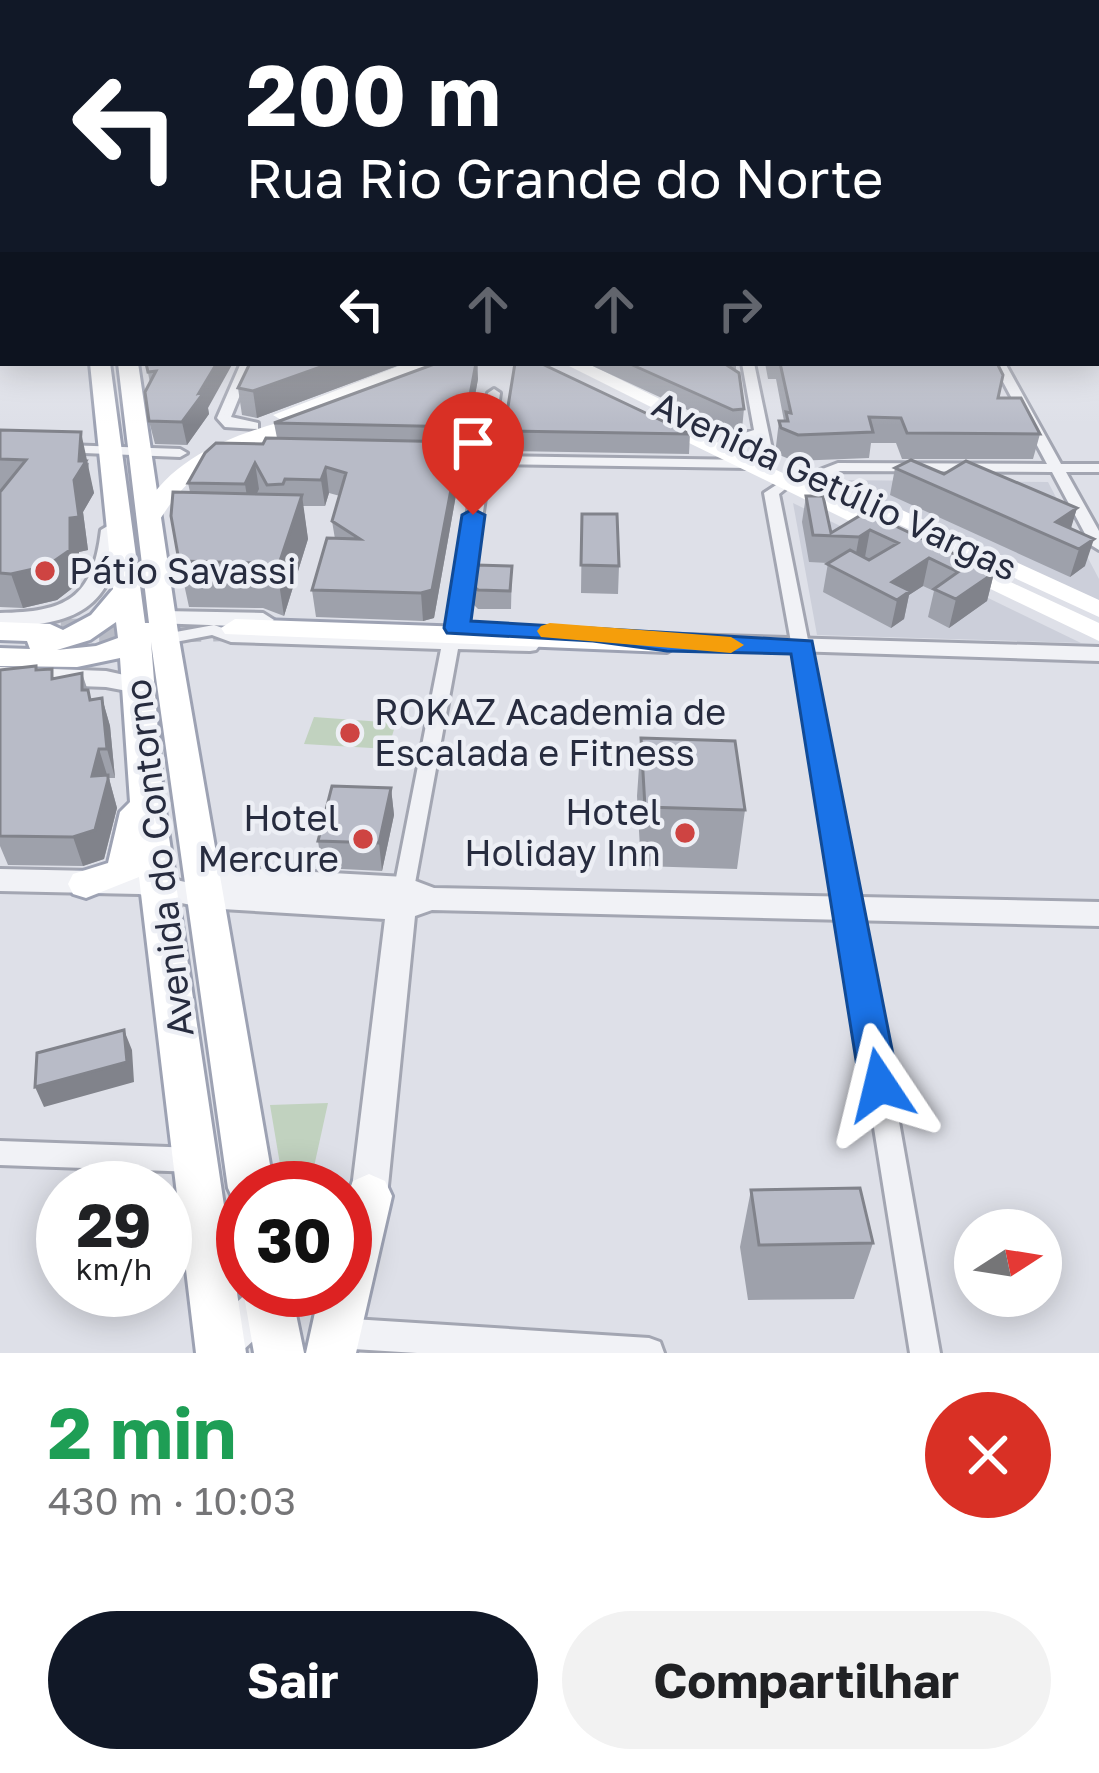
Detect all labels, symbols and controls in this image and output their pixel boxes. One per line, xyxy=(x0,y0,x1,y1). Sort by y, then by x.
text: 200 m xyxy=(246,44,501,144)
icon: left xyxy=(48,48,204,204)
text: Rua Rio Grande do Norte xyxy=(246,145,883,210)
icon: left xyxy=(329,276,395,342)
icon: ahead xyxy=(455,276,521,342)
icon: ahead xyxy=(581,276,647,342)
icon: right xyxy=(707,276,773,342)
street label: Avenida Getúlio Vargas xyxy=(646,382,1024,589)
pin xyxy=(422,392,524,515)
icon: arrive xyxy=(440,410,506,476)
place label: Pátio Savassi xyxy=(69,549,297,592)
marker: Pátio Savassi xyxy=(32,558,58,584)
street label: Avenida do Contorno xyxy=(115,677,202,1039)
place label: ROKAZ Academia de Escalada e Fitness xyxy=(374,690,726,774)
marker: ROKAZ Academia de Escalada e Fitness xyxy=(337,720,363,746)
place label: Hotel Holiday Inn xyxy=(464,790,661,874)
place label: Hotel Mercure xyxy=(198,796,339,880)
marker: Hotel Holiday Inn xyxy=(672,820,698,846)
marker: Hotel Mercure xyxy=(350,826,376,852)
position arrow xyxy=(817,1022,943,1148)
speed limit sign: 30 xyxy=(216,1161,372,1317)
text: 29 xyxy=(77,1188,151,1260)
north arrow xyxy=(954,1209,1062,1317)
map controls xyxy=(954,1209,1062,1317)
text: km/h xyxy=(76,1251,152,1287)
text: 2 min xyxy=(48,1388,236,1475)
button: close xyxy=(925,1392,1051,1518)
text: 430 m · 10:03 xyxy=(48,1477,296,1524)
button: Sair xyxy=(48,1611,538,1749)
button: Compartilhar xyxy=(562,1611,1051,1749)

